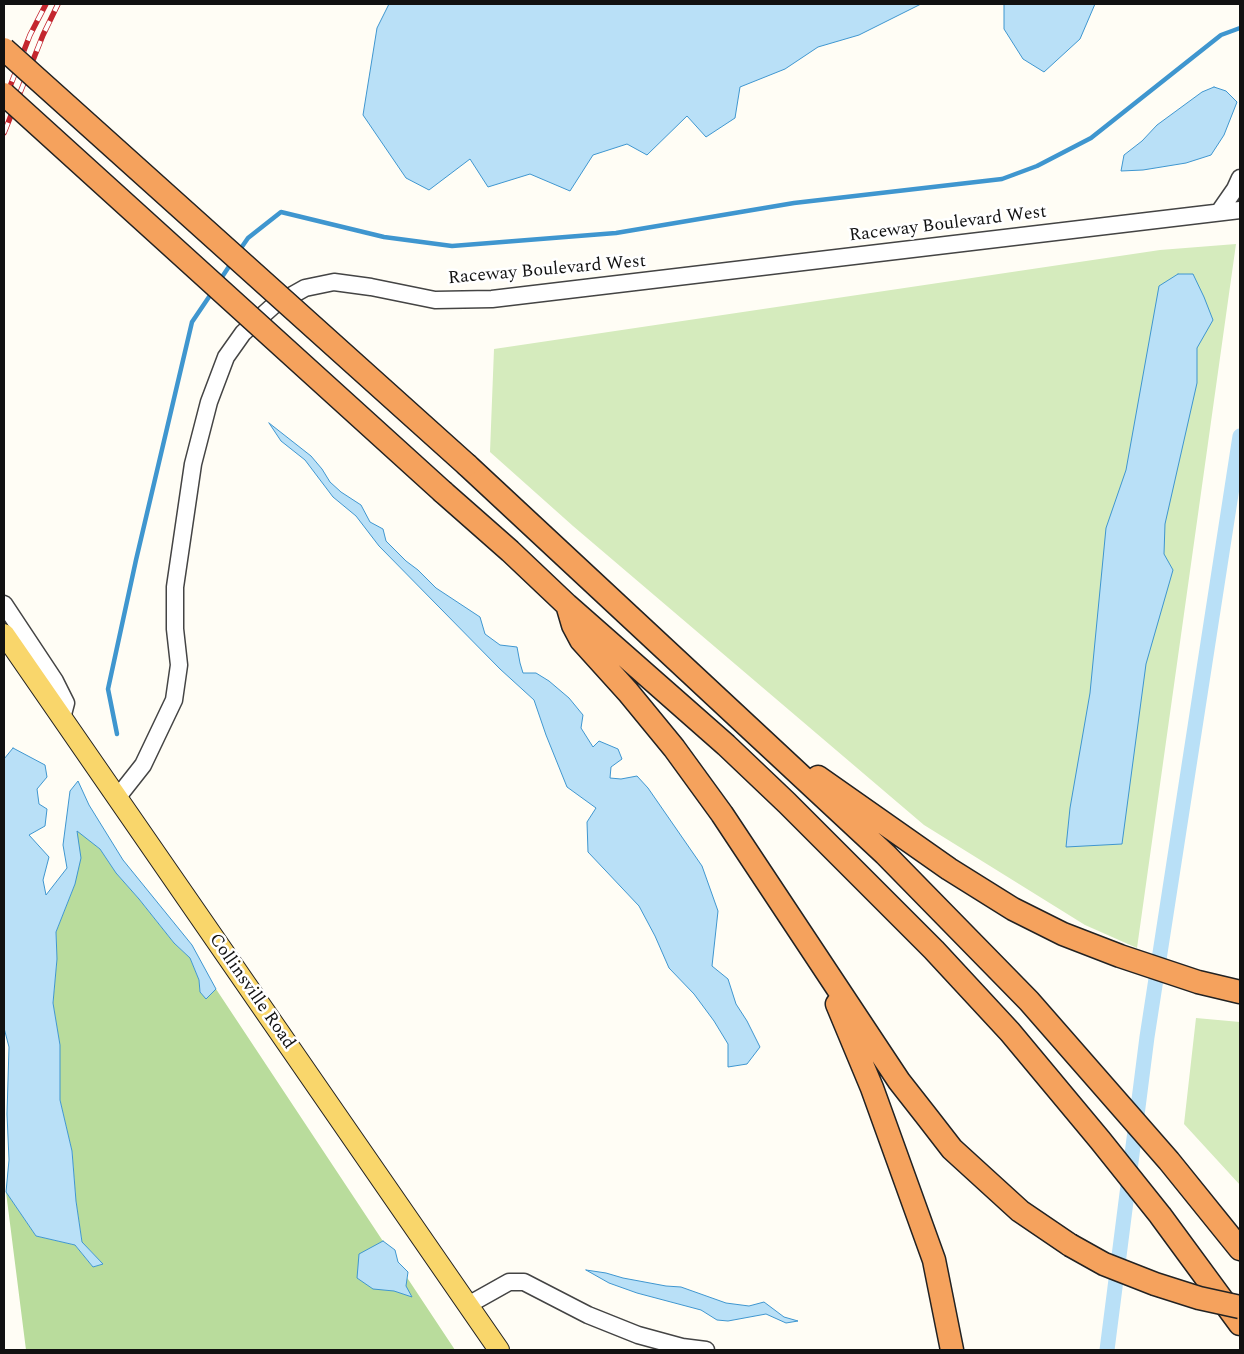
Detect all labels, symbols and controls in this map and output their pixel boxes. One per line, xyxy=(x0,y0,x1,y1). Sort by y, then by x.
street label: Raceway Boulevard West xyxy=(848,202,1048,248)
street label: Raceway Boulevard West xyxy=(447,252,647,290)
street label: Collinsville Road xyxy=(203,930,299,1054)

